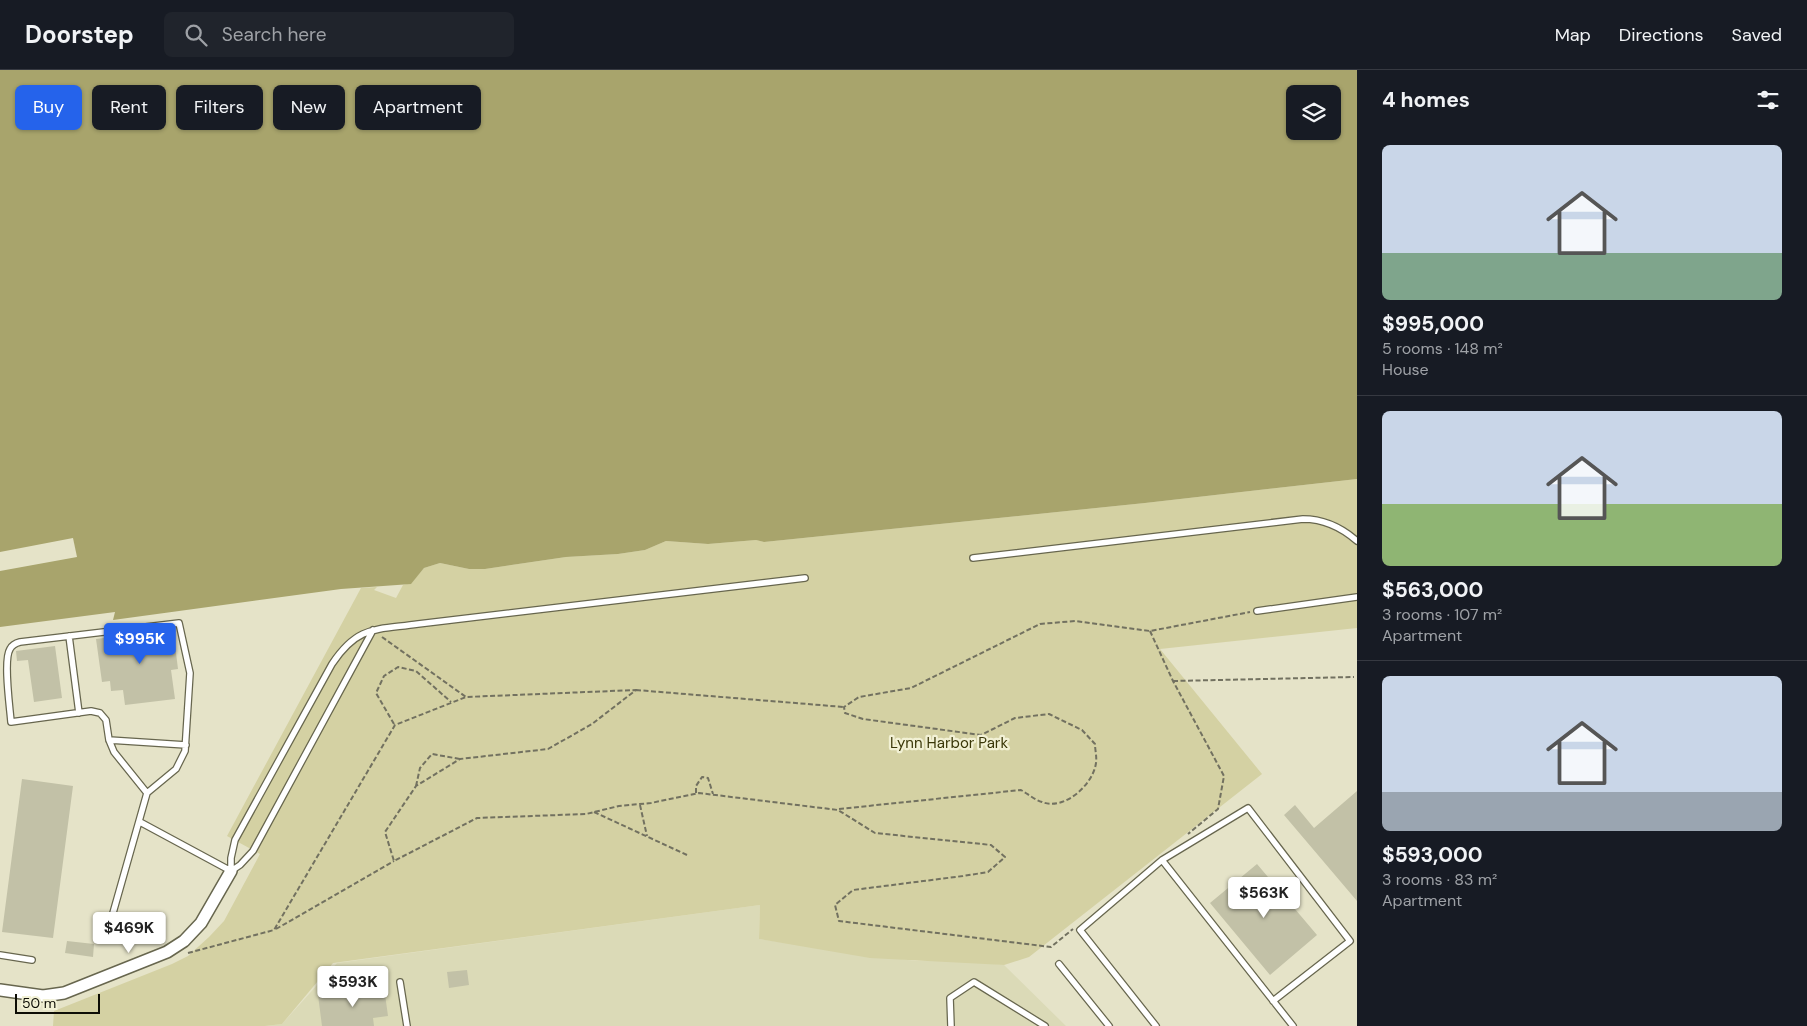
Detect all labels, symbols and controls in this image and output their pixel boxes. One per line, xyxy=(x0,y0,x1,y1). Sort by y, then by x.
search box xyxy=(164,12,514,57)
text: Doorstep xyxy=(25,19,134,50)
icon: search xyxy=(182,21,210,49)
text: Search here xyxy=(222,22,327,47)
text: Map xyxy=(1555,23,1591,47)
text: Directions xyxy=(1619,23,1704,47)
text: Saved xyxy=(1732,23,1782,47)
chip: Buy xyxy=(15,85,82,130)
chip: Rent xyxy=(92,85,166,130)
chip: Filters xyxy=(176,85,263,130)
chip: New xyxy=(273,85,345,130)
chip: Apartment xyxy=(355,85,481,130)
map controls xyxy=(1286,85,1341,140)
button: layers xyxy=(1286,85,1341,140)
text: 4 homes xyxy=(1382,86,1470,114)
icon: filters xyxy=(1754,86,1782,114)
icon: home xyxy=(1537,178,1627,268)
text: $995,000 xyxy=(1382,310,1484,338)
text: 5 rooms · 148 m² xyxy=(1382,338,1503,359)
text: House xyxy=(1382,359,1429,380)
icon: home xyxy=(1537,443,1627,533)
text: $563,000 xyxy=(1382,576,1483,604)
text: 3 rooms · 107 m² xyxy=(1382,604,1502,625)
pin: $995K xyxy=(105,622,175,665)
text: Apartment xyxy=(1382,625,1462,646)
text: $995K xyxy=(115,628,165,649)
icon: home xyxy=(1537,708,1627,798)
park label: Lynn Harbor Park xyxy=(890,733,1008,753)
text: $593,000 xyxy=(1382,841,1483,869)
text: 3 rooms · 83 m² xyxy=(1382,869,1497,890)
pin: $563K xyxy=(1229,876,1299,919)
text: $563K xyxy=(1239,882,1289,903)
text: Apartment xyxy=(1382,890,1462,911)
pin: $469K xyxy=(94,912,164,954)
text: $469K xyxy=(104,917,154,938)
pin: $593K xyxy=(318,966,388,1008)
text: $593K xyxy=(328,971,378,992)
scale bar xyxy=(15,991,100,1014)
text: 50 m xyxy=(22,994,56,1012)

